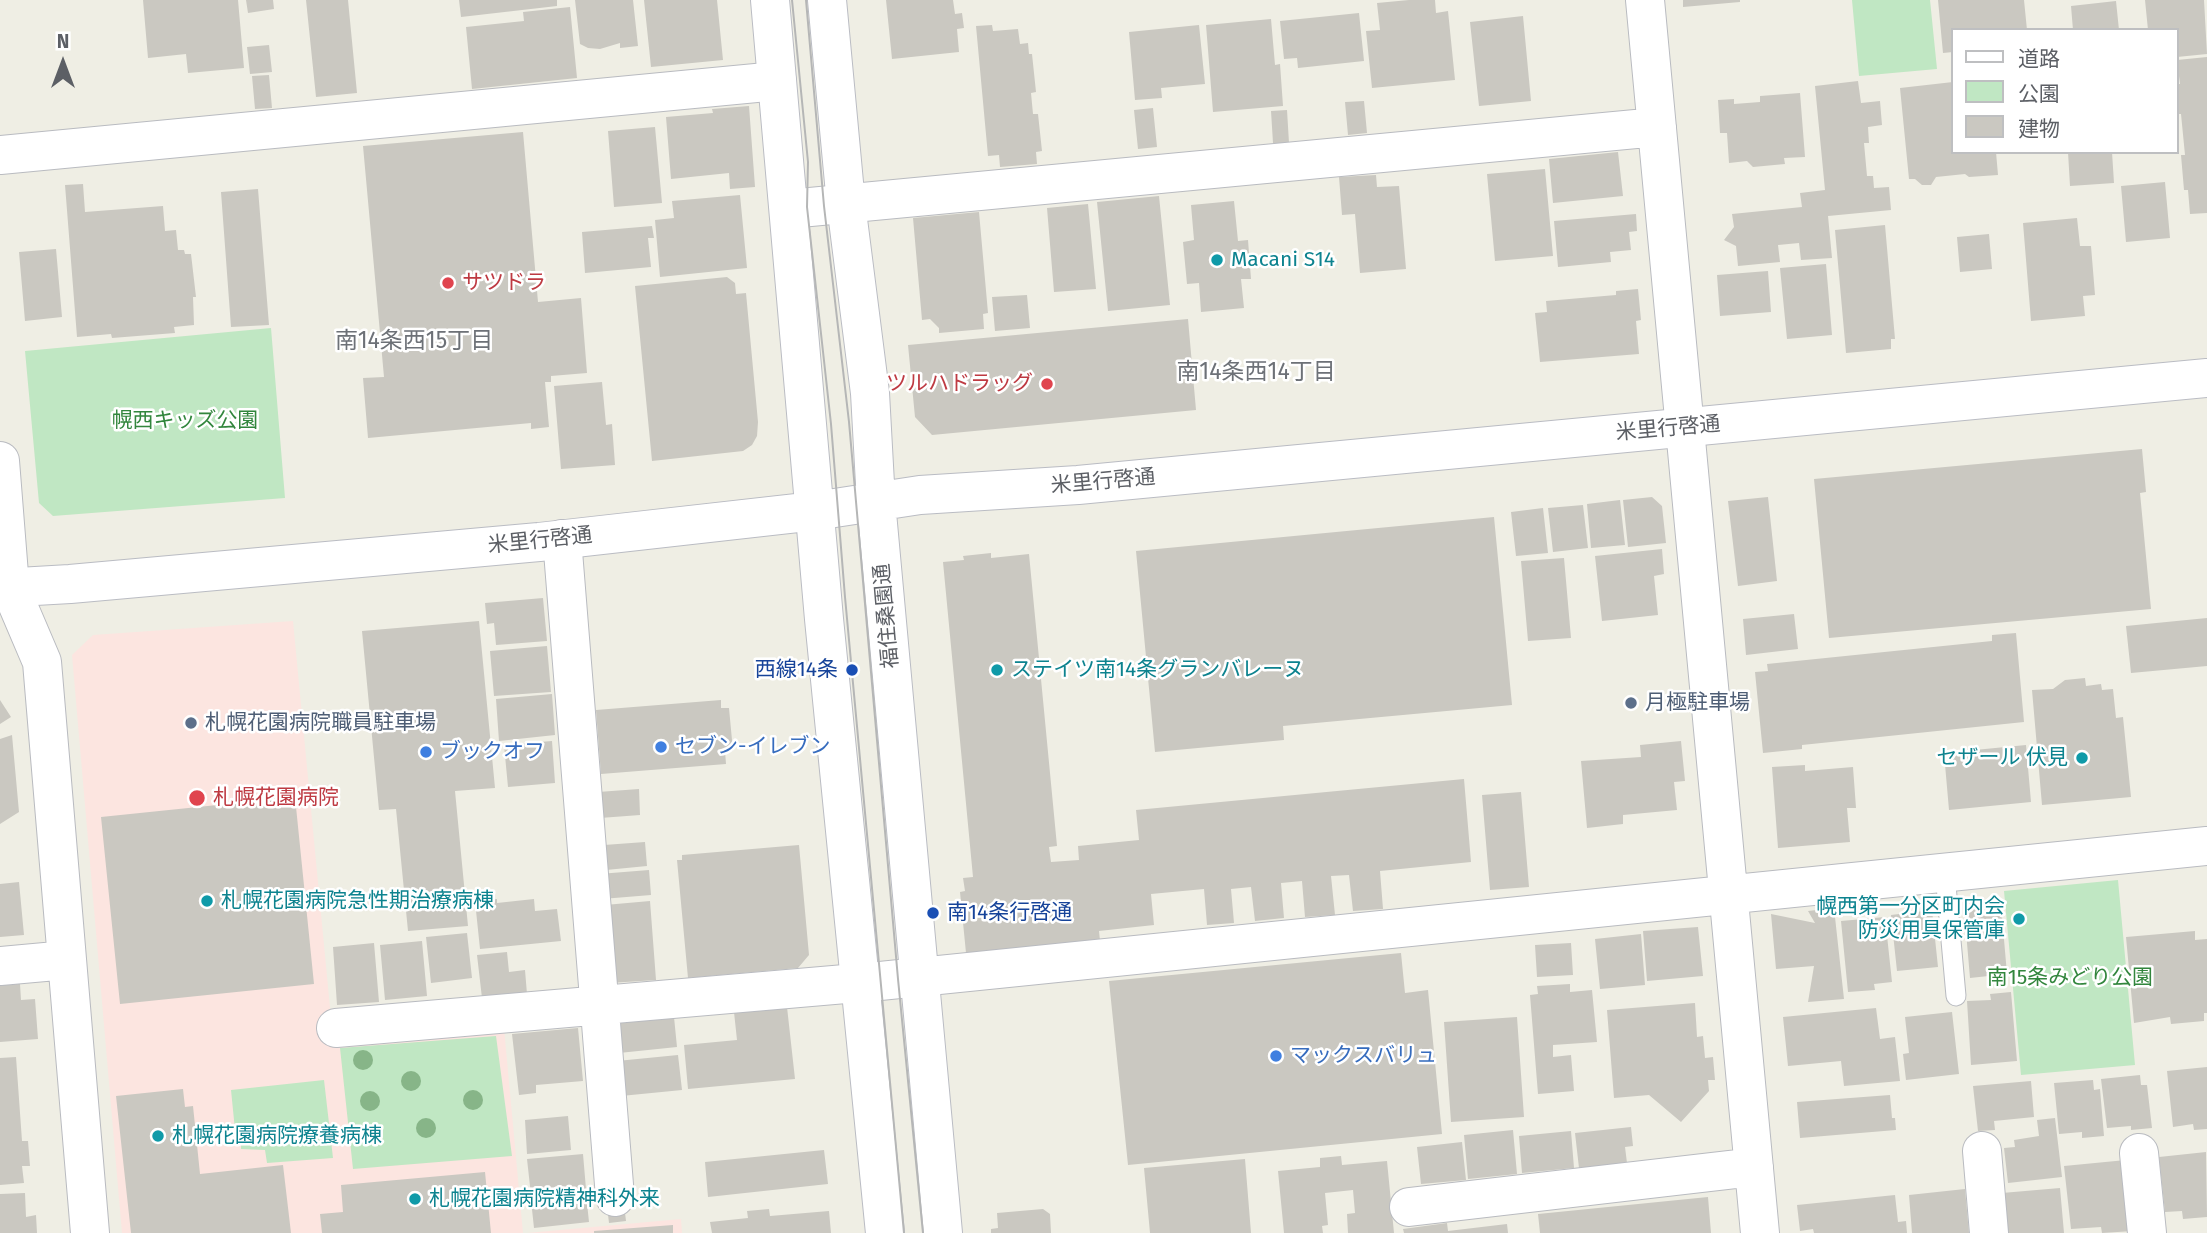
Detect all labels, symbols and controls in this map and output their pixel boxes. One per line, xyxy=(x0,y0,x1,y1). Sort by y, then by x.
north arrow xyxy=(28,28,98,98)
legend xyxy=(1952,28,2179,154)
text: N xyxy=(57,30,69,53)
text: 道路 xyxy=(2018,46,2060,72)
text: 公園 xyxy=(2018,81,2060,107)
text: 建物 xyxy=(2018,116,2060,142)
place label: Macani S14 xyxy=(1231,247,1335,273)
marker: Macani S14 xyxy=(1209,252,1225,268)
place label: サツドラ xyxy=(462,270,546,296)
marker: サツドラ xyxy=(440,275,456,291)
district label: 南14条西15丁目 xyxy=(335,328,493,356)
district label: 南14条西14丁目 xyxy=(1176,359,1336,387)
place label: ツルハドラッグ xyxy=(886,371,1033,397)
marker: ツルハドラッグ xyxy=(1039,376,1055,392)
park label: 幌西キッズ公園 xyxy=(112,408,258,434)
street label: 米里行啓通 xyxy=(1615,412,1721,446)
street label: 米里行啓通 xyxy=(1050,465,1156,499)
street label: 米里行啓通 xyxy=(486,523,594,559)
street label: 福住桑園通 xyxy=(870,563,904,669)
place label: 西線14条 xyxy=(755,657,838,683)
place label: ステイツ南14条グランバレーヌ xyxy=(1011,657,1304,683)
marker: 西線14条 xyxy=(844,662,860,678)
marker: ステイツ南14条グランバレーヌ xyxy=(989,662,1005,678)
place label: 月極駐車場 xyxy=(1645,690,1750,716)
marker: 月極駐車場 xyxy=(1623,695,1639,711)
place label: 札幌花園病院職員駐車場 xyxy=(205,710,436,736)
marker: 札幌花園病院職員駐車場 xyxy=(183,715,199,731)
place label: セブン-イレブン xyxy=(675,734,830,760)
place label: ブックオフ xyxy=(440,739,545,765)
marker: セブン-イレブン xyxy=(653,739,669,755)
marker: ブックオフ xyxy=(418,744,434,760)
place label: セザール 伏見 xyxy=(1936,745,2068,771)
marker: セザール 伏見 xyxy=(2074,750,2090,766)
place label: 札幌花園病院 xyxy=(213,785,339,811)
marker: 札幌花園病院 xyxy=(187,788,207,808)
place label: 札幌花園病院急性期治療病棟 xyxy=(221,888,494,914)
marker: 札幌花園病院急性期治療病棟 xyxy=(199,893,215,909)
place label: 幌西第一分区町内会 防災用具保管庫 xyxy=(1816,894,2005,944)
place label: 南14条行啓通 xyxy=(947,900,1072,926)
marker: 南14条行啓通 xyxy=(925,905,941,921)
marker: 幌西第一分区町内会 防災用具保管庫 xyxy=(2011,911,2027,927)
park label: 南15条みどり公園 xyxy=(1987,965,2153,991)
place label: マックスバリュ xyxy=(1290,1043,1437,1069)
marker: マックスバリュ xyxy=(1268,1048,1284,1064)
place label: 札幌花園病院療養病棟 xyxy=(172,1123,382,1149)
marker: 札幌花園病院療養病棟 xyxy=(150,1128,166,1144)
place label: 札幌花園病院精神科外来 xyxy=(429,1186,660,1212)
marker: 札幌花園病院精神科外来 xyxy=(407,1191,423,1207)

